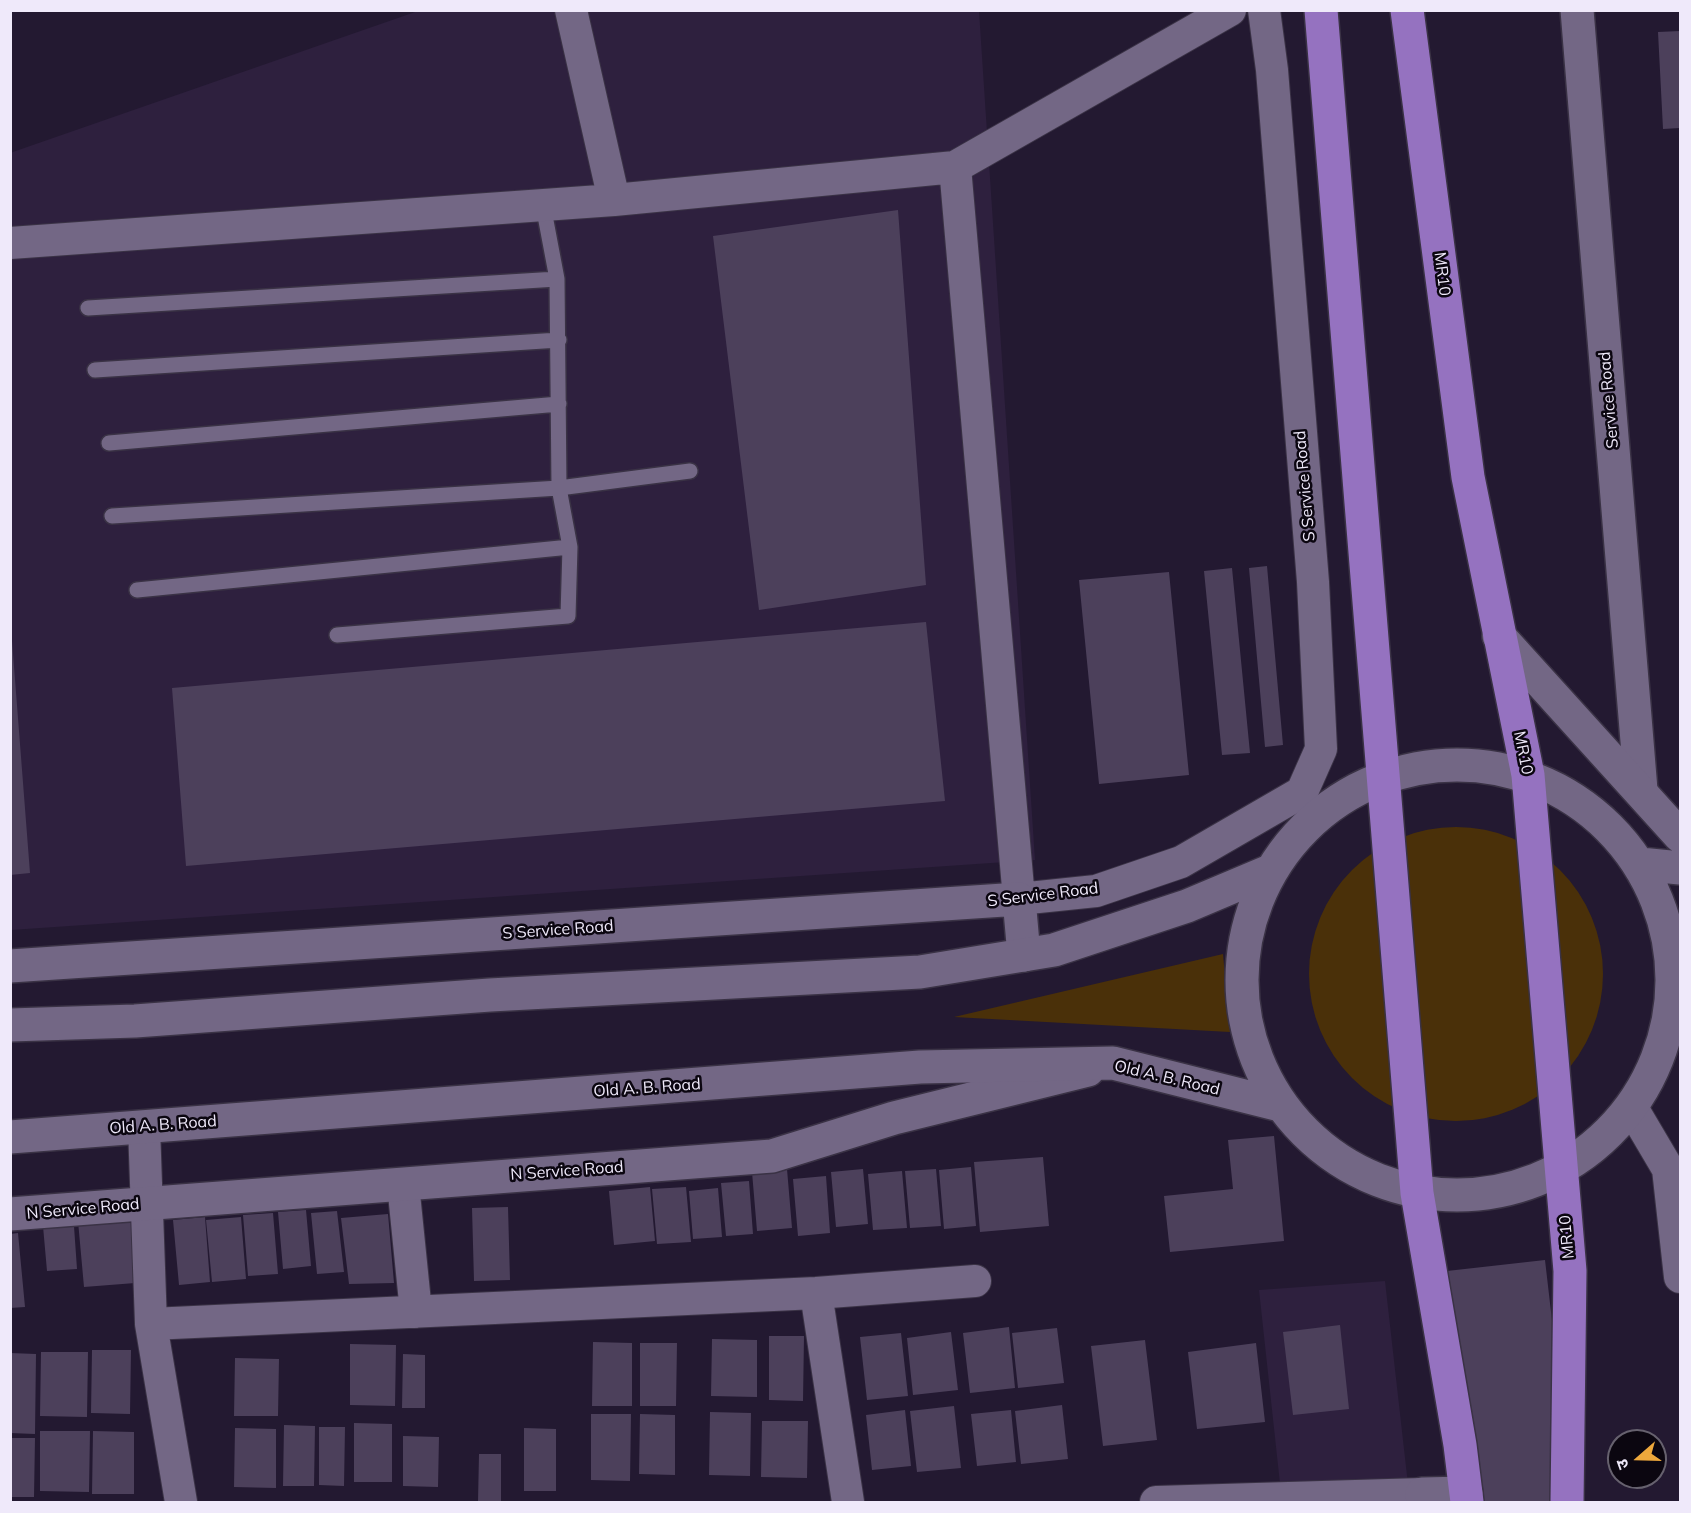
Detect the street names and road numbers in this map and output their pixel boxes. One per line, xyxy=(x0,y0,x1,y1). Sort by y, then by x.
street label: MR10 xyxy=(1430,251,1454,297)
street label: Service Road xyxy=(1595,351,1623,449)
street label: S Service Road xyxy=(1291,430,1319,542)
street label: MR10 xyxy=(1509,730,1537,776)
street label: S Service Road xyxy=(987,879,1099,911)
street label: S Service Road xyxy=(502,917,614,943)
street label: Old A. B. Road xyxy=(1112,1057,1222,1099)
street label: Old A. B. Road xyxy=(593,1075,701,1101)
street label: Old A. B. Road xyxy=(109,1112,217,1138)
street label: N Service Road xyxy=(510,1157,624,1185)
street label: N Service Road xyxy=(26,1195,140,1223)
street label: MR10 xyxy=(1556,1214,1578,1260)

